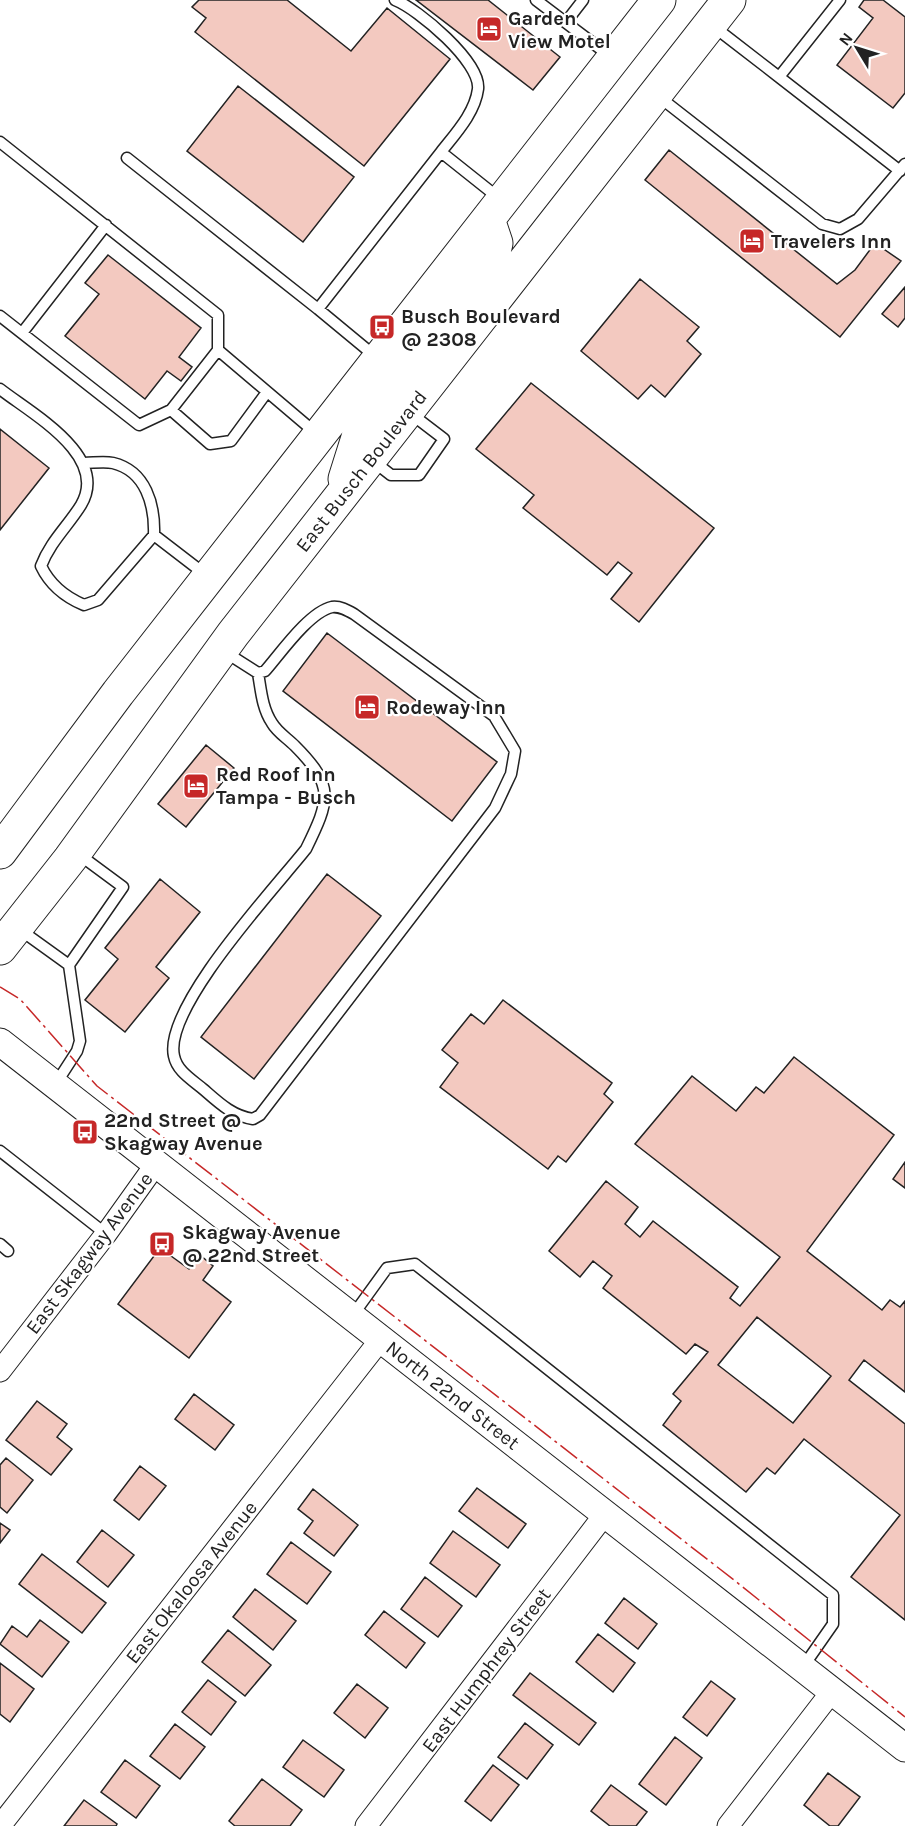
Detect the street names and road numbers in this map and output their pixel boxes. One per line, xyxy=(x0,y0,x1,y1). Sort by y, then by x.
street label: East Busch Boulevard xyxy=(291,386,432,557)
street label: East Skagway Avenue xyxy=(21,1168,158,1339)
street label: North 22nd Street xyxy=(381,1336,524,1455)
street label: East Okaloosa Avenue xyxy=(121,1497,262,1668)
street label: East Humphrey Street xyxy=(417,1583,556,1757)

